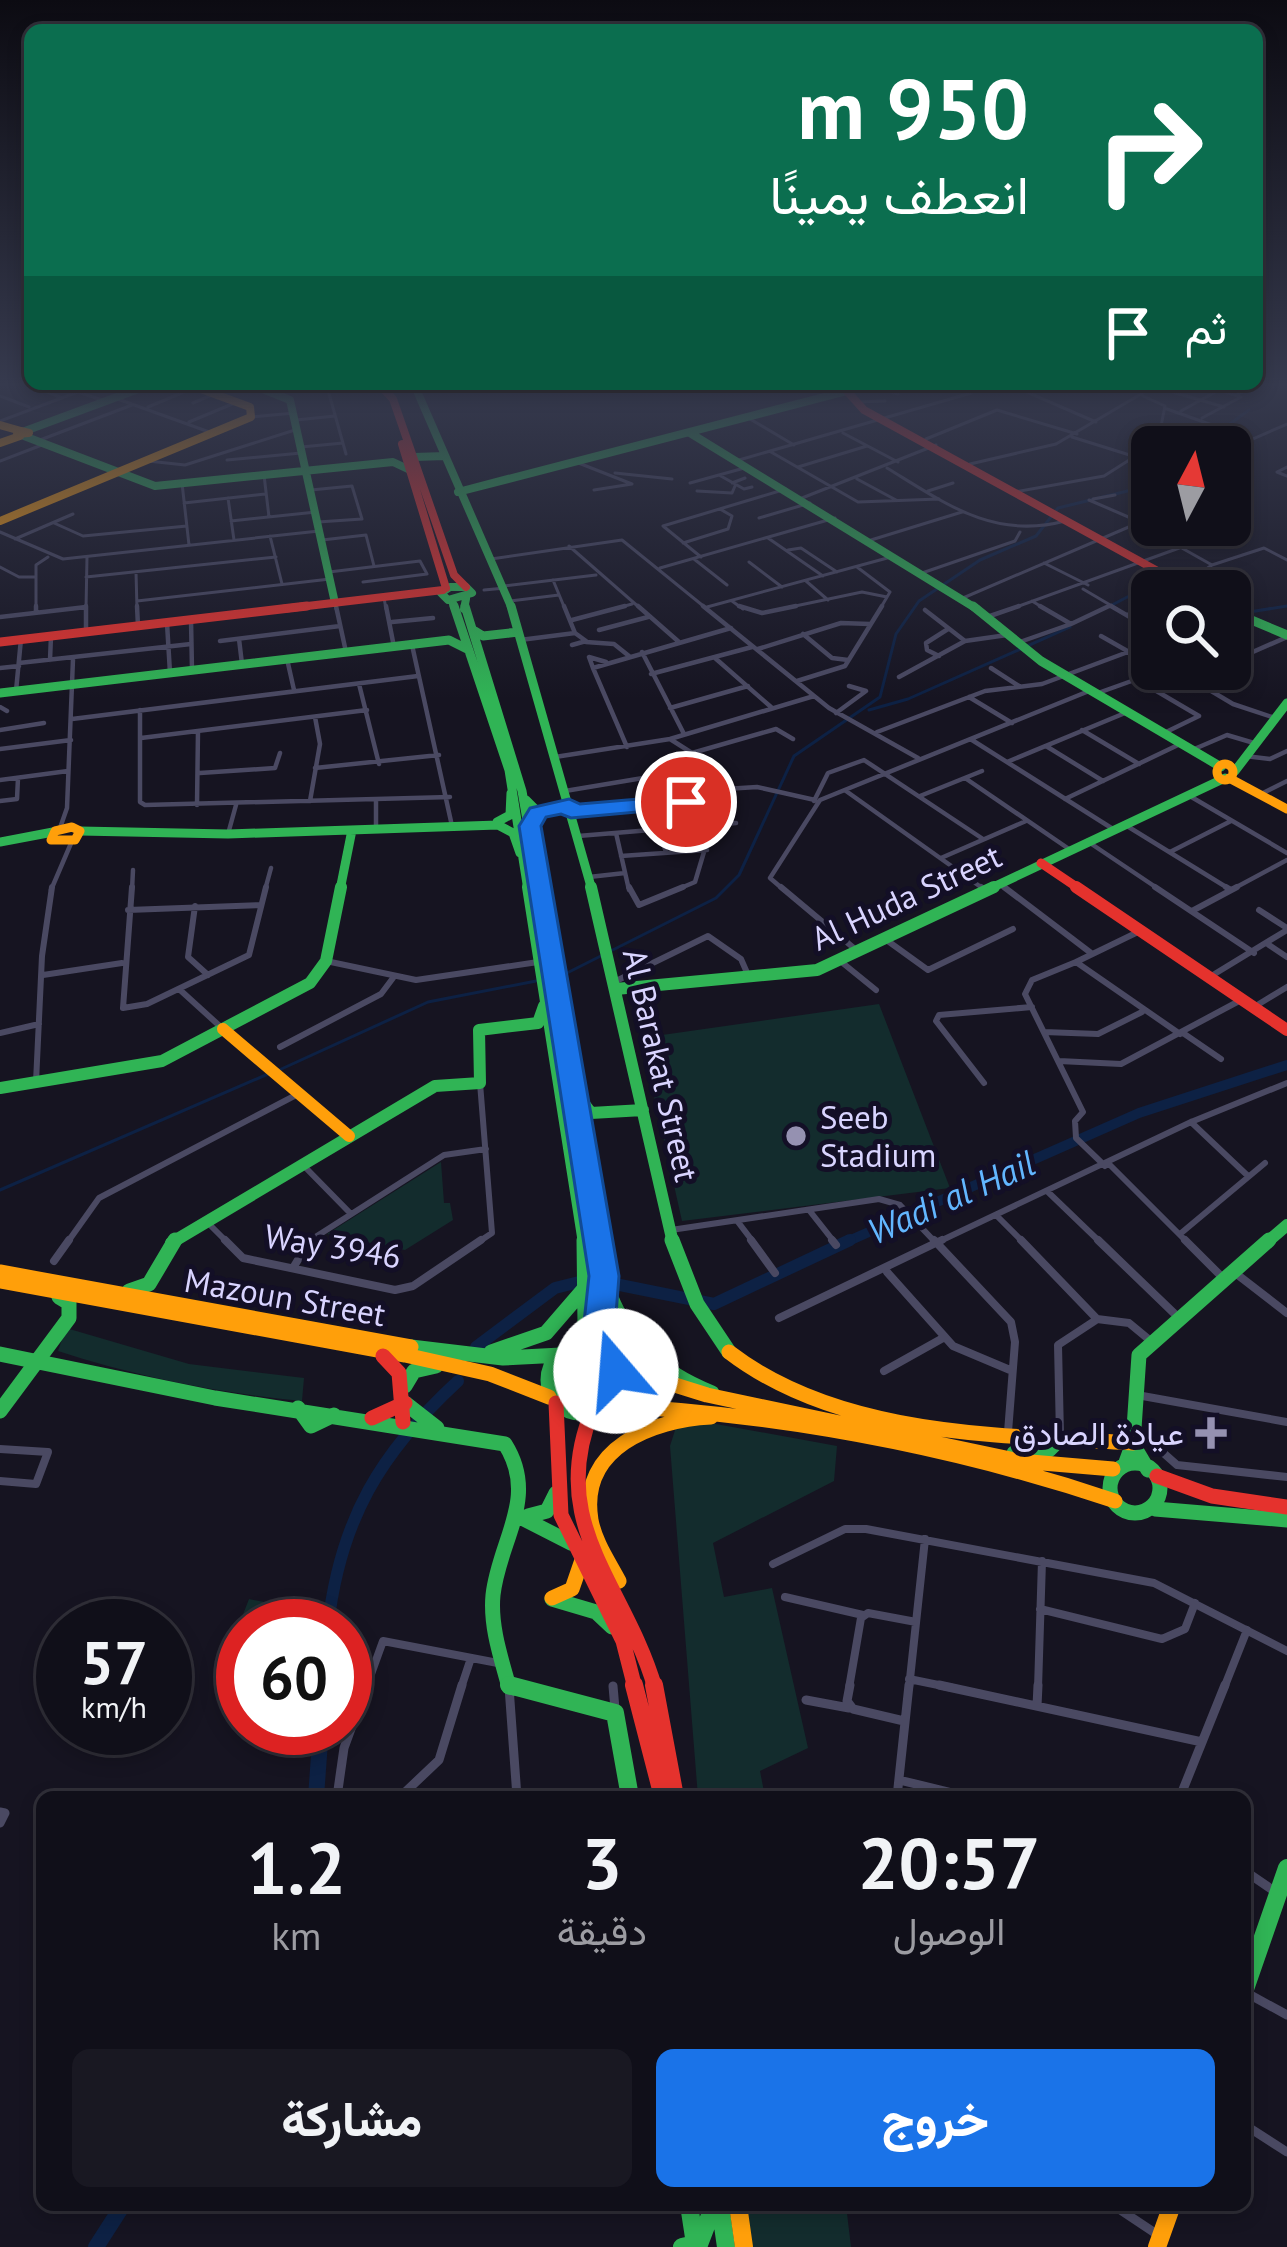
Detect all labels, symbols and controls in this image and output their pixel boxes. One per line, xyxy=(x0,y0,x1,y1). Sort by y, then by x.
text: 950 m xyxy=(797,53,1029,162)
icon: right xyxy=(1071,72,1227,228)
text: انعطف يمينًا xyxy=(769,159,1029,229)
text: ثم xyxy=(1185,298,1227,356)
icon: arrive xyxy=(1095,300,1161,366)
north arrow xyxy=(1131,426,1251,546)
map controls xyxy=(1131,426,1251,690)
button: search xyxy=(1131,570,1251,690)
pin xyxy=(635,751,737,853)
icon: arrive xyxy=(653,769,719,835)
street label: Al Huda Street xyxy=(804,834,1008,959)
street label: Al Barakat Street xyxy=(614,944,709,1185)
place label: Seeb Stadium xyxy=(820,1095,936,1176)
marker: Seeb Stadium xyxy=(783,1123,809,1149)
water label: Wadi al Hail xyxy=(860,1139,1042,1254)
street label: Way 3946 xyxy=(262,1214,404,1277)
street label: Mazoun Street xyxy=(181,1258,389,1335)
position arrow xyxy=(553,1308,679,1434)
place label: عيادة الصادق xyxy=(1013,1411,1184,1454)
marker: عيادة الصادق xyxy=(1195,1417,1227,1449)
speed limit sign: 60 xyxy=(216,1599,372,1755)
text: 57 xyxy=(80,1623,148,1701)
text: km/h xyxy=(81,1687,147,1726)
text: 3 xyxy=(581,1816,622,1909)
text: 20:57 xyxy=(858,1816,1040,1909)
text: 1.2 xyxy=(247,1821,346,1914)
text: دقيقة xyxy=(557,1905,647,1956)
text: الوصول xyxy=(893,1905,1005,1956)
text: km xyxy=(271,1910,322,1961)
button: مشاركة xyxy=(72,2049,632,2187)
button: خروج xyxy=(656,2049,1215,2187)

